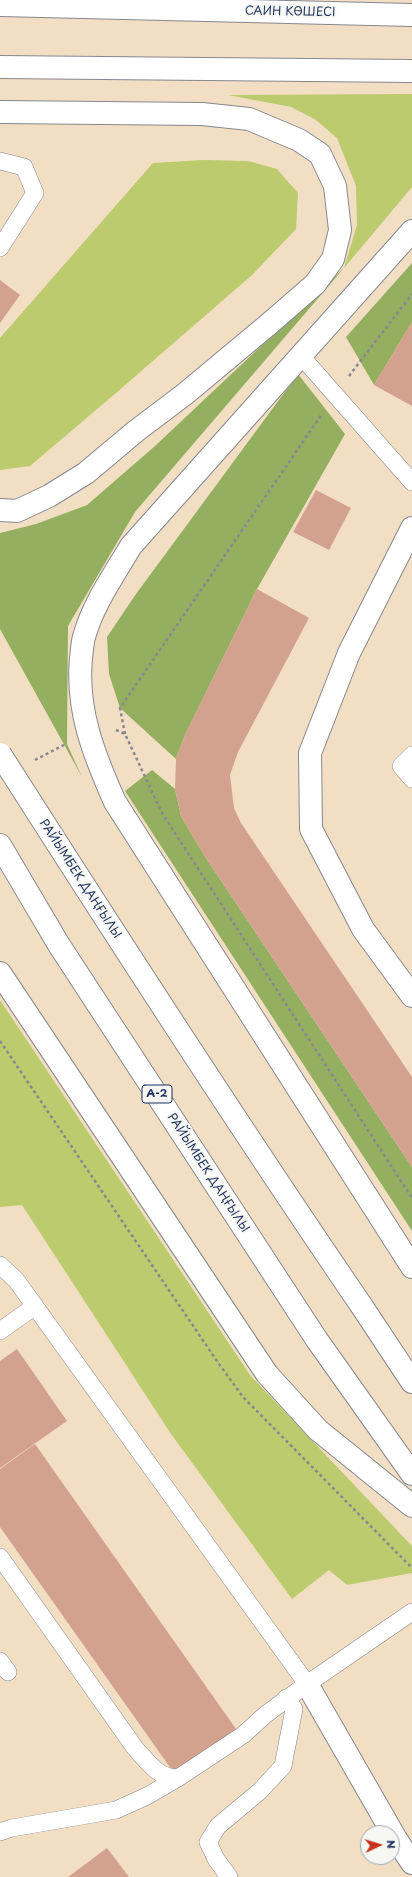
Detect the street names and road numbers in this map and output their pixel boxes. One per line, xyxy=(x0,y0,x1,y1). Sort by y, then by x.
street label: САИН КӨШЕСІ xyxy=(245,4,335,20)
street label: РАЙЫМБЕК ДАҢҒЫЛЫ xyxy=(36,817,124,941)
road number: A-2 xyxy=(142,1085,172,1103)
street label: РАЙЫМБЕК ДАҢҒЫЛЫ xyxy=(164,1111,252,1235)

